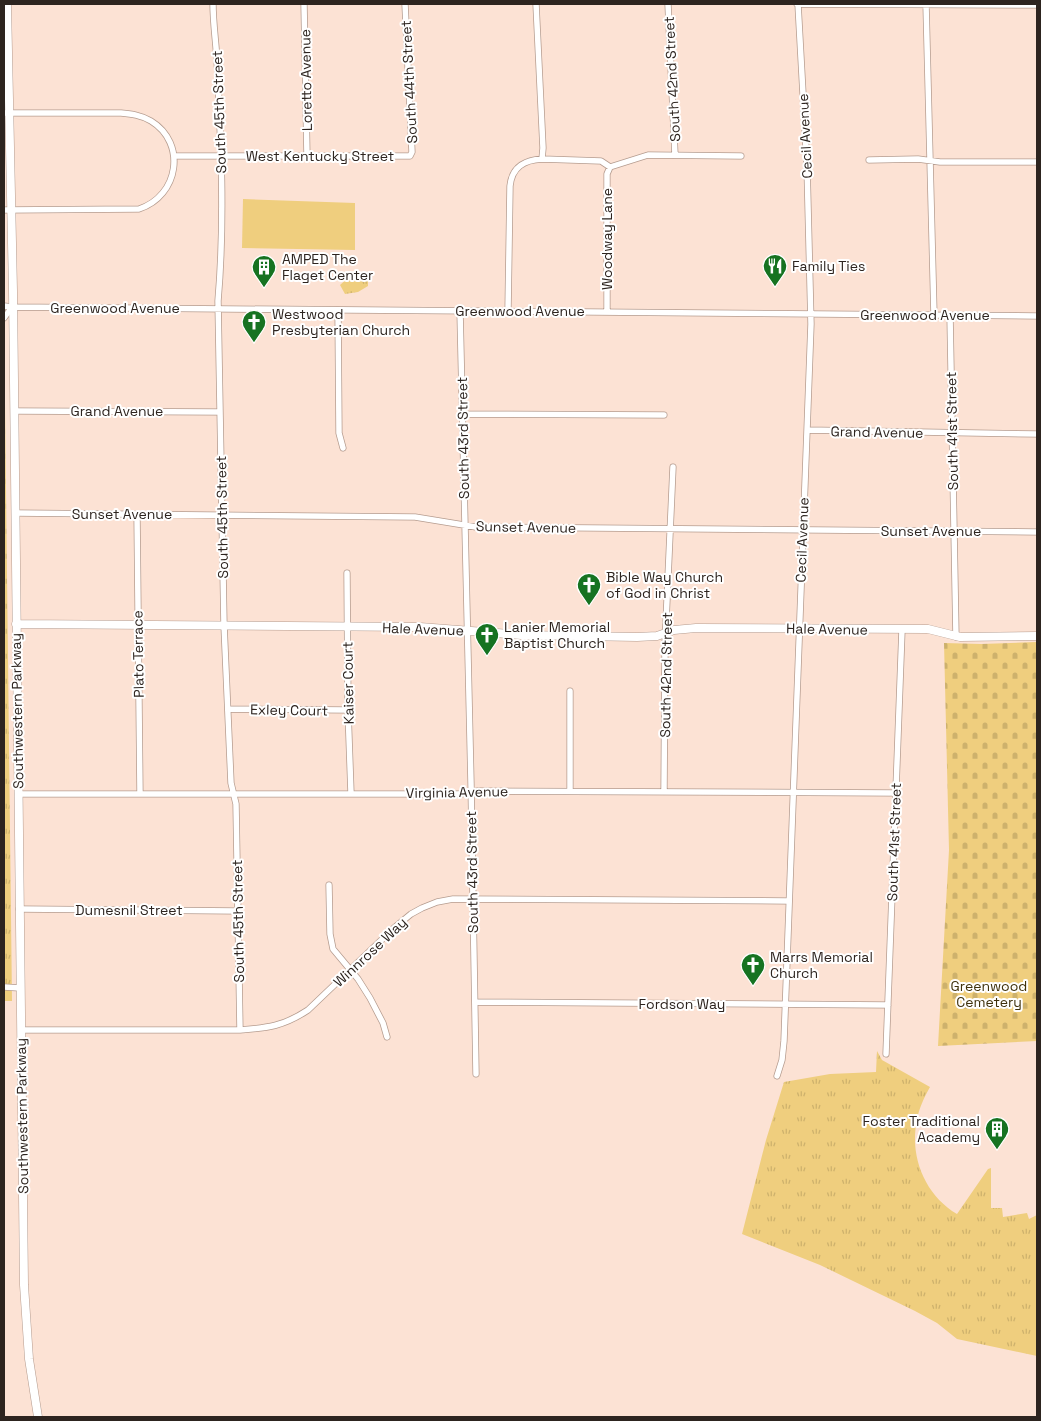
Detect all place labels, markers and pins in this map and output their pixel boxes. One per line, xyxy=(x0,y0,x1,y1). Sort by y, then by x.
place label: AMPED The Flaget Center xyxy=(282,250,373,284)
restaurant icon: Family Ties xyxy=(762,253,788,287)
building icon: AMPED The Flaget Center xyxy=(251,254,277,288)
place label: Family Ties xyxy=(792,257,865,275)
place label: Westwood Presbyterian Church xyxy=(272,305,410,339)
church icon: Westwood Presbyterian Church xyxy=(241,309,267,343)
place label: Bible Way Church of God in Christ xyxy=(606,568,723,602)
church icon: Bible Way Church of God in Christ xyxy=(576,572,602,606)
place label: Lanier Memorial Baptist Church xyxy=(504,618,610,652)
church icon: Lanier Memorial Baptist Church xyxy=(474,622,500,656)
place label: Marrs Memorial Church xyxy=(770,948,873,982)
church icon: Marrs Memorial Church xyxy=(740,952,766,986)
place label: Foster Traditional Academy xyxy=(863,1112,980,1146)
building icon: Foster Traditional Academy xyxy=(984,1116,1010,1150)

